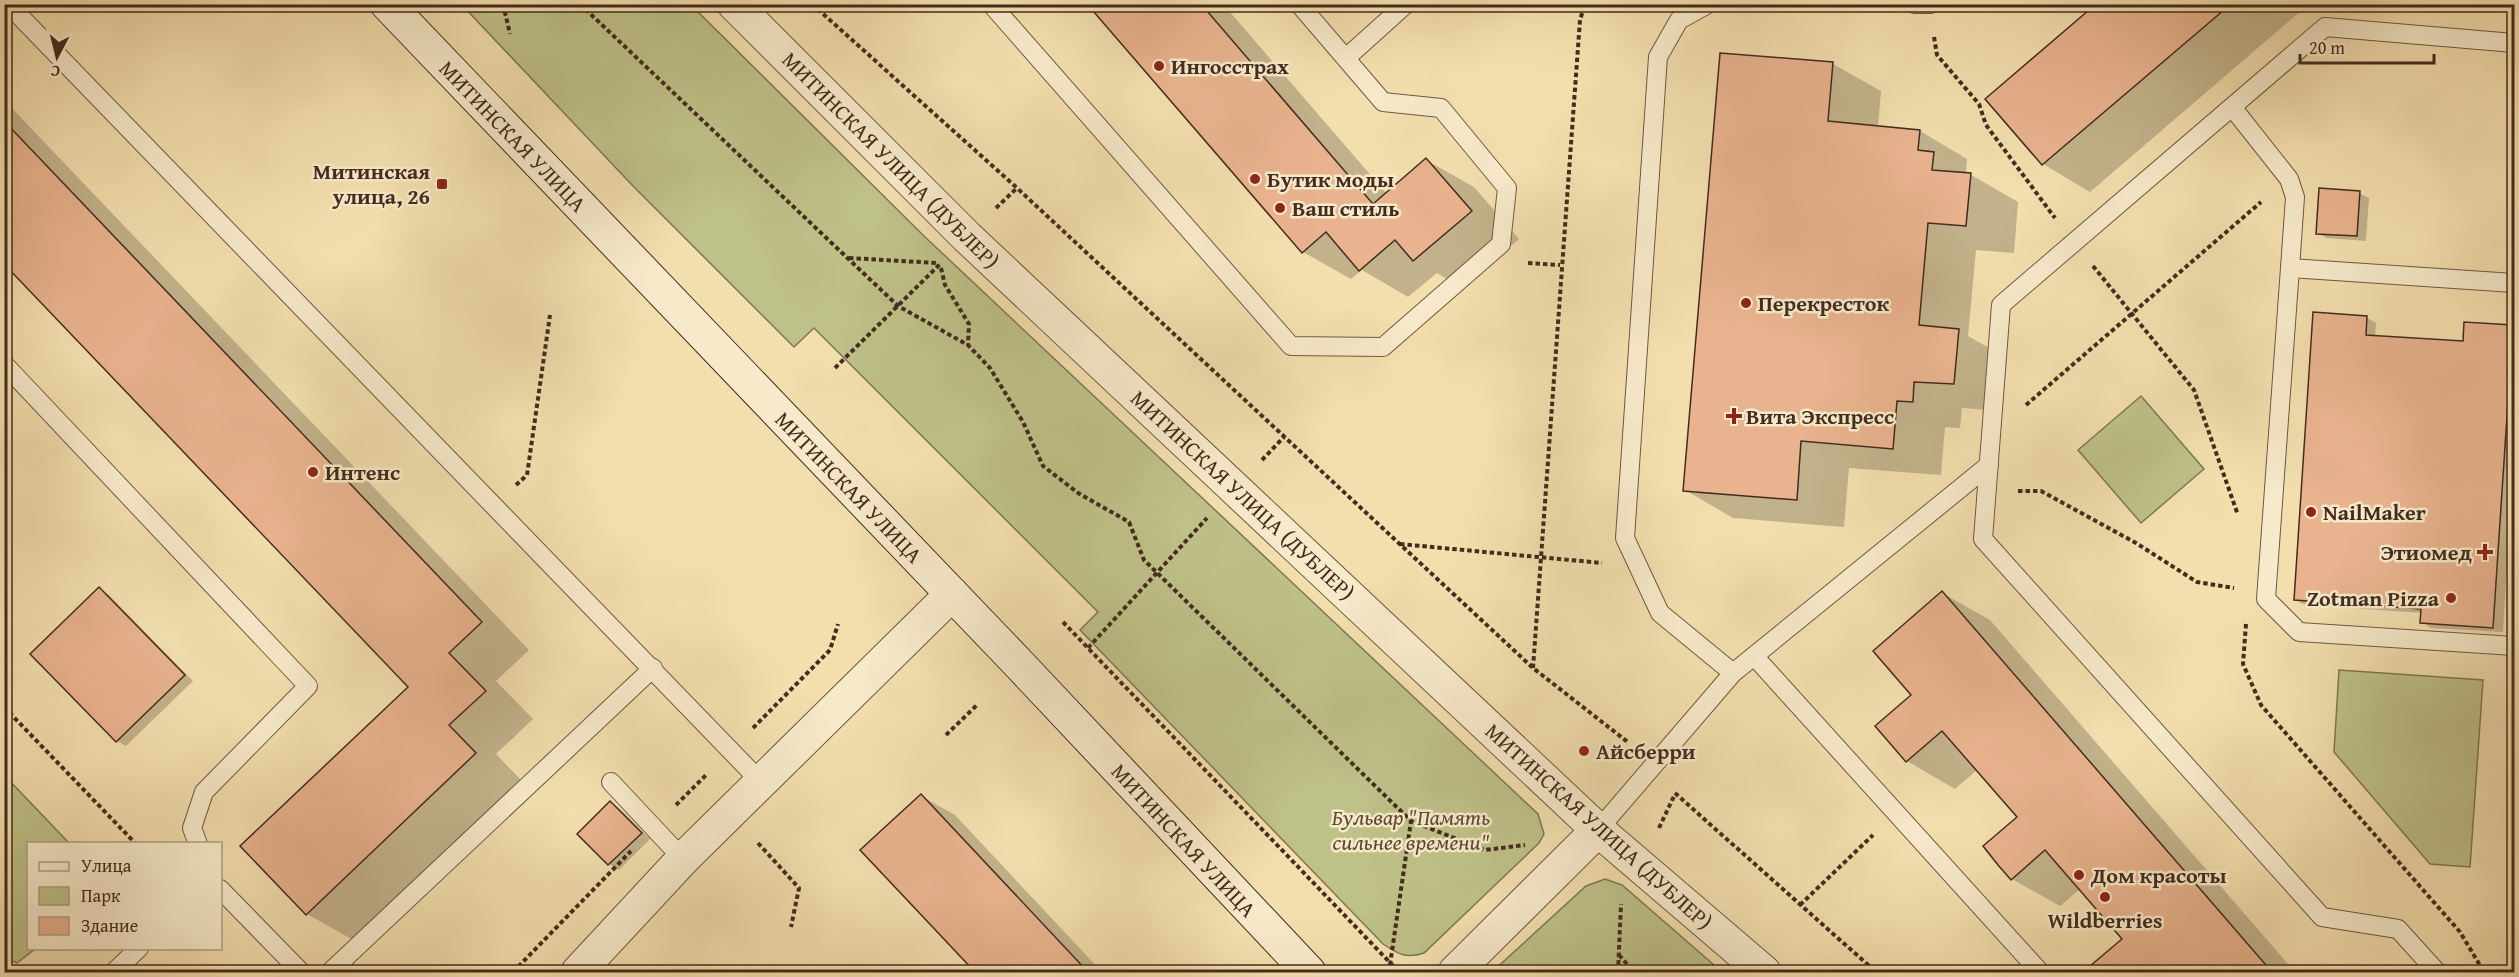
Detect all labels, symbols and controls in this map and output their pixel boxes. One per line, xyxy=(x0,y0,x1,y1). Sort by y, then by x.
north arrow xyxy=(27,27,87,87)
scale bar xyxy=(2300,27,2434,65)
text: 20 m xyxy=(2309,34,2345,61)
street label: МИТИНСКАЯ УЛИЦА (ДУБЛЕР) xyxy=(775,44,1007,276)
place label: Ингосстрах xyxy=(1171,50,1289,82)
street label: МИТИНСКАЯ УЛИЦА xyxy=(432,53,594,220)
text: С xyxy=(49,59,61,84)
marker: Ингосстрах xyxy=(1152,59,1166,73)
place label: Митинская улица, 26 xyxy=(313,155,430,212)
place label: Бутик моды xyxy=(1267,163,1394,195)
marker: Бутик моды xyxy=(1248,172,1262,186)
marker: Митинская улица, 26 xyxy=(435,177,449,191)
place label: Ваш стиль xyxy=(1292,192,1400,224)
marker: Ваш стиль xyxy=(1273,201,1287,215)
place label: Перекресток xyxy=(1758,287,1890,319)
marker: Перекресток xyxy=(1739,296,1753,310)
street label: МИТИНСКАЯ УЛИЦА (ДУБЛЕР) xyxy=(1124,382,1362,608)
place label: Вита Экспресс xyxy=(1746,400,1894,432)
street label: МИТИНСКАЯ УЛИЦА xyxy=(768,404,930,571)
marker: Вита Экспресс xyxy=(1727,409,1741,423)
place label: Интенс xyxy=(325,456,400,488)
marker: Интенс xyxy=(306,465,320,479)
place label: NailMaker xyxy=(2323,496,2426,528)
marker: NailMaker xyxy=(2304,505,2318,519)
place label: Этиомед xyxy=(2380,536,2473,568)
marker: Этиомед xyxy=(2476,543,2494,561)
place label: Zotman Pizza xyxy=(2307,582,2440,614)
marker: Zotman Pizza xyxy=(2444,591,2458,605)
street label: МИТИНСКАЯ УЛИЦА (ДУБЛЕР) xyxy=(1478,715,1720,937)
place label: Айсберри xyxy=(1596,735,1696,767)
marker: Айсберри xyxy=(1577,744,1591,758)
street label: МИТИНСКАЯ УЛИЦА xyxy=(1104,756,1264,925)
park label: Бульвар "Память сильнее времени" xyxy=(1332,801,1490,858)
legend xyxy=(27,842,222,950)
text: Улица xyxy=(81,852,132,879)
place label: Дом красоты xyxy=(2090,859,2227,891)
marker: Дом красоты xyxy=(2072,868,2086,882)
text: Парк xyxy=(81,882,121,909)
marker: Wildberries xyxy=(2098,890,2112,904)
place label: Wildberries xyxy=(2047,904,2163,936)
text: Здание xyxy=(81,912,138,939)

